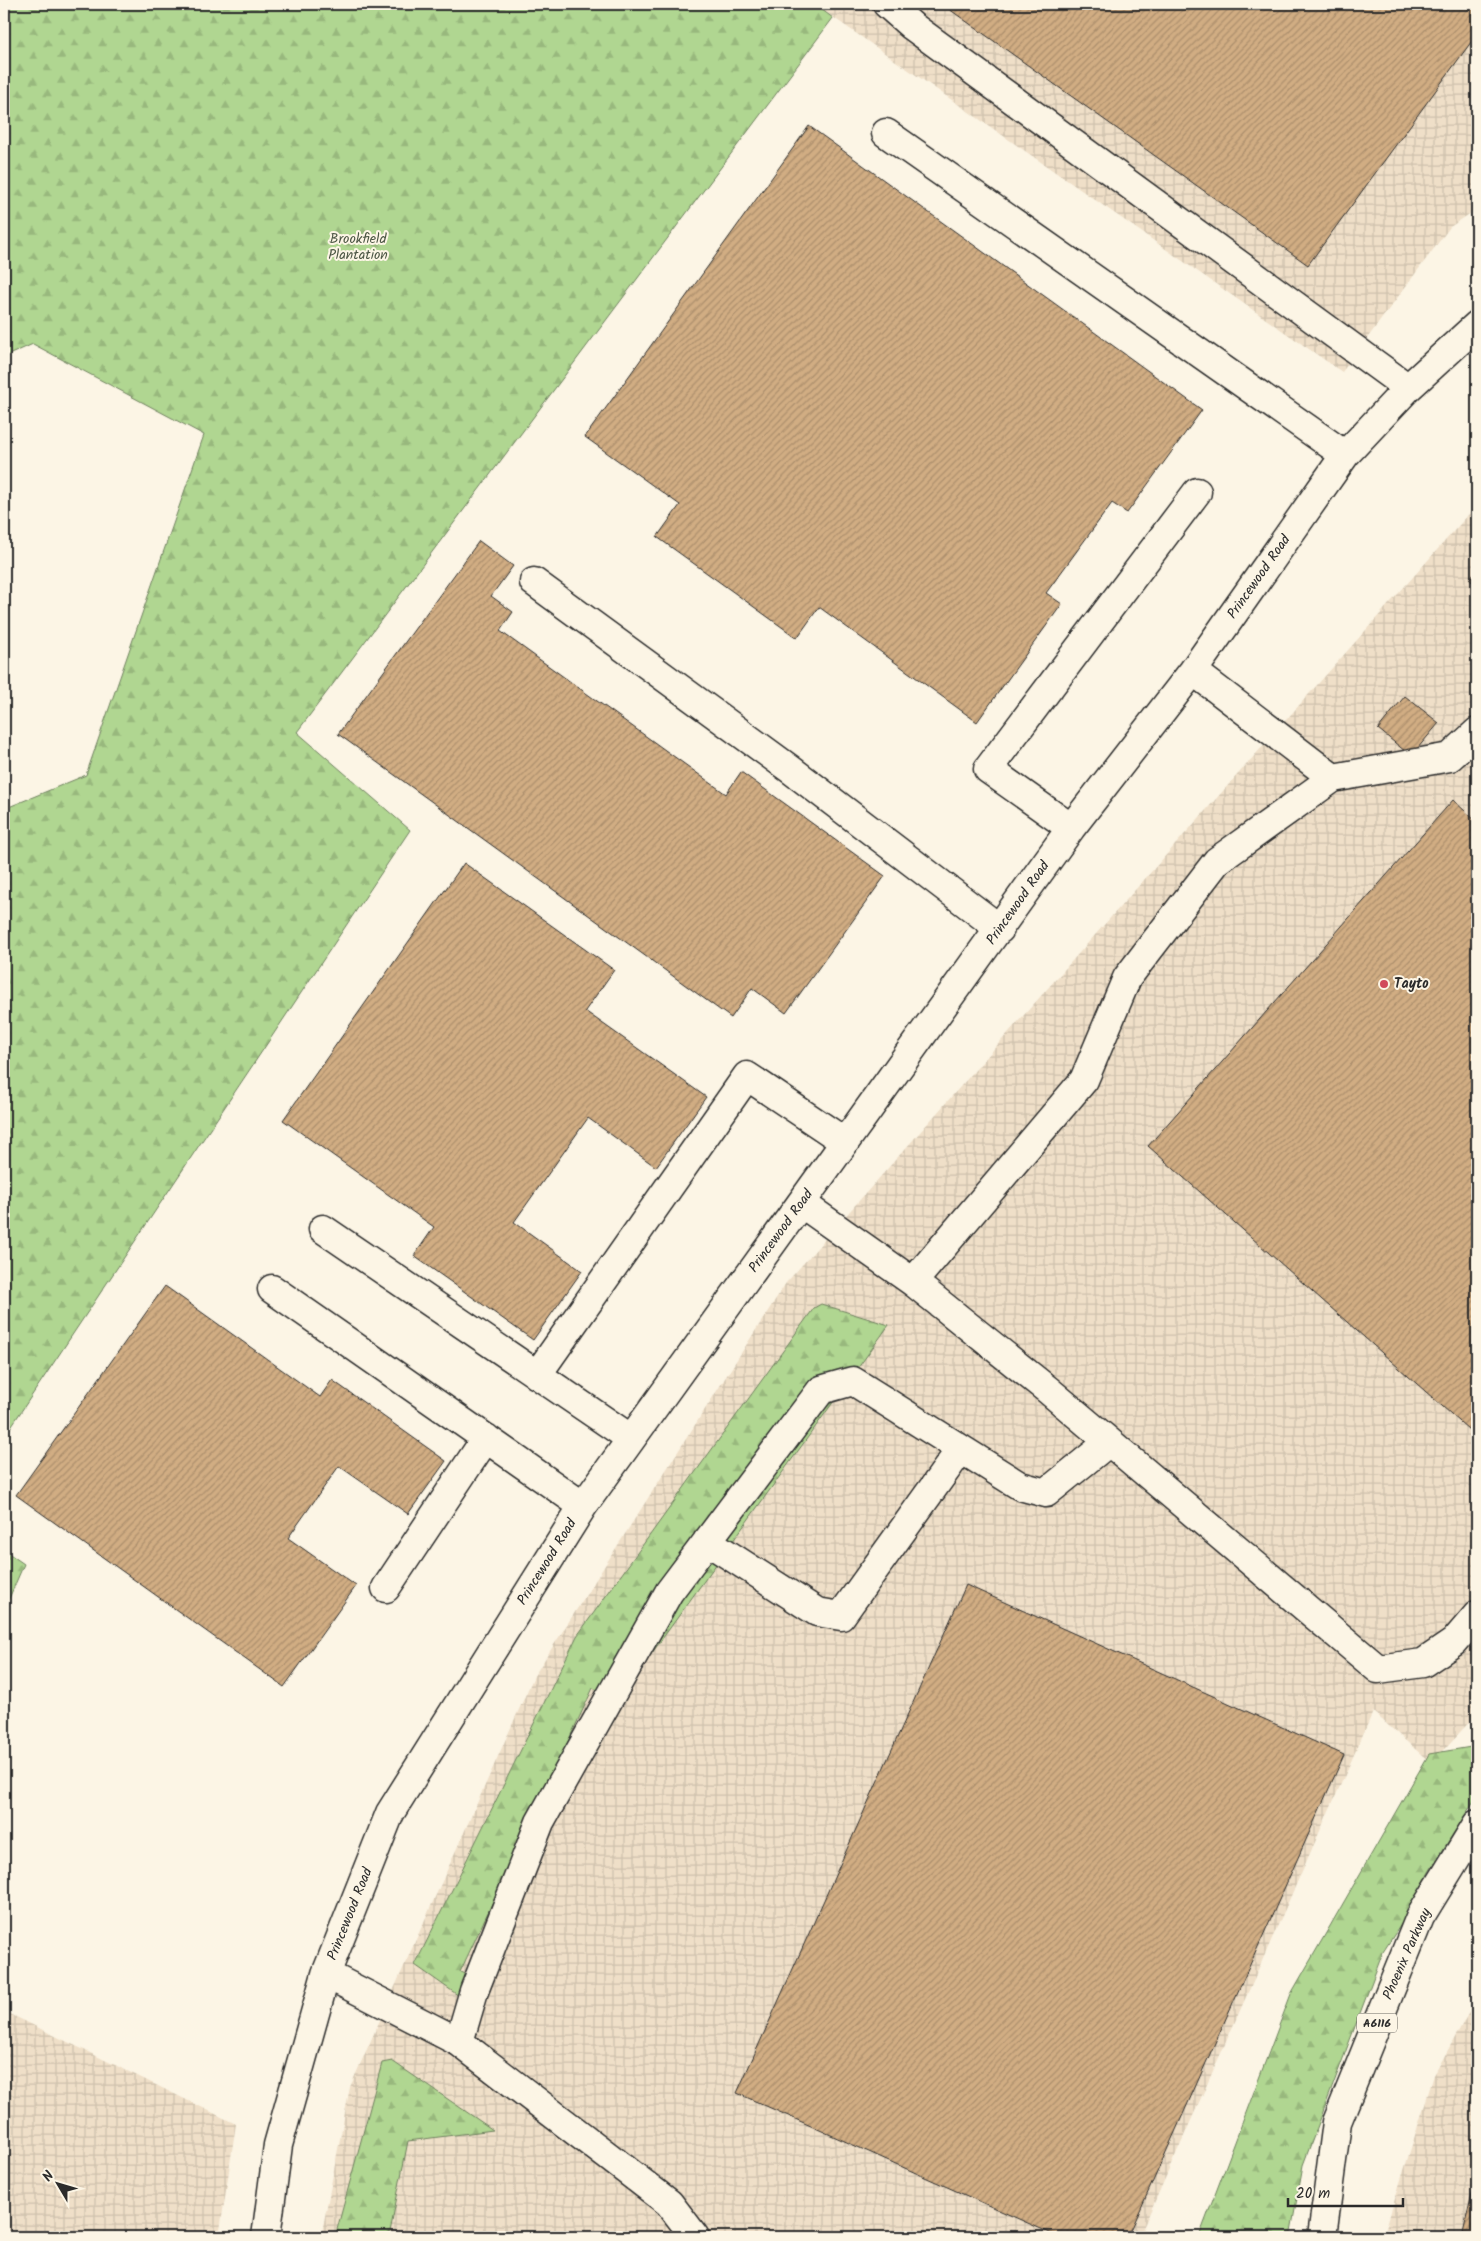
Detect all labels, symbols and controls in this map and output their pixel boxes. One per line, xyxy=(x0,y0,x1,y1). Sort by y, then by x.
park label: Brookfield Plantation xyxy=(328,228,388,266)
street label: Princewood Road xyxy=(1222,530,1297,624)
street label: Princewood Road xyxy=(981,856,1056,950)
place label: Tayto xyxy=(1394,973,1429,995)
marker: Tayto xyxy=(1378,978,1390,990)
street label: Princewood Road xyxy=(743,1184,819,1277)
street label: Princewood Road xyxy=(512,1514,583,1610)
street label: Princewood Road xyxy=(321,1863,379,1964)
street label: Phoenix Parkway xyxy=(1377,1904,1437,2003)
road number: A6116 xyxy=(1357,2014,1397,2032)
north arrow xyxy=(32,2158,82,2208)
text: N xyxy=(37,2166,60,2187)
scale bar xyxy=(1288,2176,1404,2208)
text: 20 m xyxy=(1296,2182,1330,2206)

